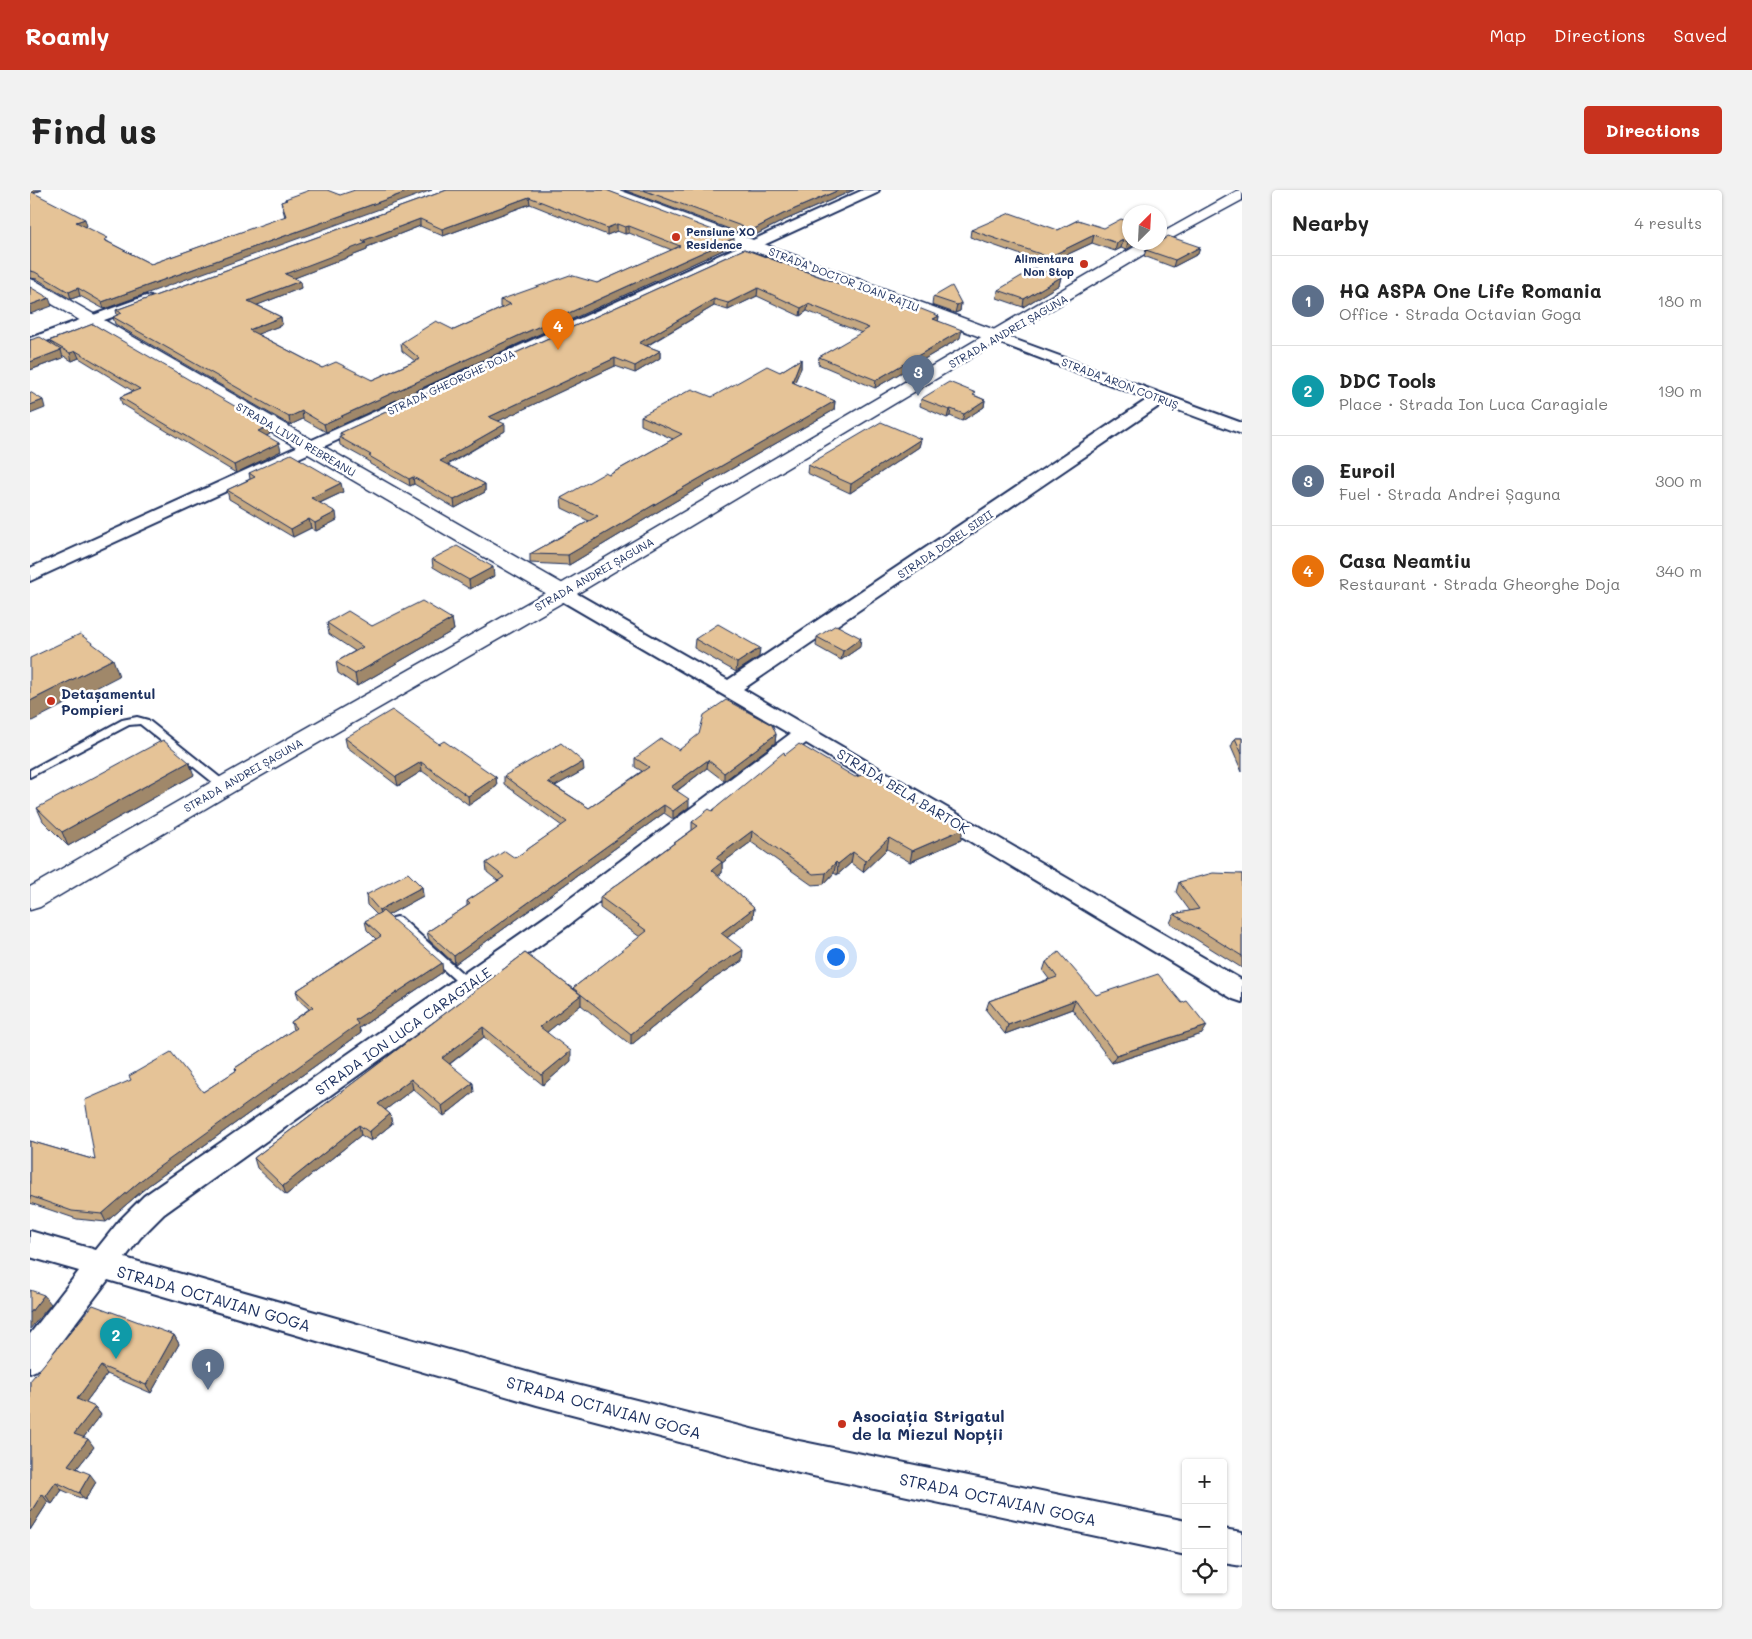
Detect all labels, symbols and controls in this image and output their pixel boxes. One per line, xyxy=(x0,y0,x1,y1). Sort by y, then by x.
text: Roamly xyxy=(25,20,109,51)
text: Map xyxy=(1489,23,1526,47)
text: Directions xyxy=(1554,23,1646,47)
text: Saved xyxy=(1674,23,1727,47)
button: Directions xyxy=(1584,106,1722,154)
text: Find us xyxy=(30,107,157,153)
north arrow xyxy=(1122,205,1167,250)
text: Nearby xyxy=(1292,209,1369,236)
text: 4 results xyxy=(1634,212,1702,233)
place label: Pensiune XO Residence xyxy=(686,224,755,252)
marker: Pensiune XO Residence xyxy=(670,231,682,243)
street label: STRADA DOCTOR IOAN RAȚIU xyxy=(767,243,921,315)
place label: Alimentara Non Stop xyxy=(1014,251,1074,279)
marker: Alimentara Non Stop xyxy=(1078,258,1090,270)
text: HQ ASPA One Life Romania xyxy=(1339,278,1602,303)
text: 1 xyxy=(1304,290,1312,311)
text: 180 m xyxy=(1657,290,1702,311)
street label: STRADA ANDREI ȘAGUNA xyxy=(946,291,1071,372)
text: Office · Strada Octavian Goga xyxy=(1339,303,1582,324)
pin: 4 xyxy=(542,309,574,350)
street label: STRADA GHEORGHE DOJA xyxy=(385,346,517,418)
street label: STRADA ARON COTRUȘ xyxy=(1059,354,1181,413)
pin: 3 xyxy=(902,355,934,396)
text: DDC Tools xyxy=(1339,368,1436,393)
text: 2 xyxy=(1304,380,1312,401)
text: 190 m xyxy=(1658,380,1702,401)
text: Place · Strada Ion Luca Caragiale xyxy=(1339,393,1608,414)
street label: STRADA LIVIU REBREANU xyxy=(234,399,358,479)
text: Euroil xyxy=(1339,458,1395,483)
text: 3 xyxy=(1303,470,1313,491)
text: 300 m xyxy=(1655,470,1702,491)
text: Fuel · Strada Andrei Șaguna xyxy=(1339,483,1561,504)
street label: STRADA DOREL SIBII xyxy=(894,506,996,582)
street label: STRADA ANDREI ȘAGUNA xyxy=(532,534,657,615)
text: Casa Neamtiu xyxy=(1339,548,1471,573)
text: 4 xyxy=(1303,560,1313,581)
text: 340 m xyxy=(1655,560,1702,581)
text: Restaurant · Strada Gheorghe Doja xyxy=(1339,573,1621,594)
place label: Detașamentul Pompieri xyxy=(61,684,155,719)
marker: Detașamentul Pompieri xyxy=(45,695,57,707)
street label: STRADA ANDREI ȘAGUNA xyxy=(181,735,306,816)
street label: STRADA BELA BARTOK xyxy=(833,744,973,838)
your location xyxy=(823,944,849,970)
street label: STRADA ION LUCA CARAGIALE xyxy=(311,963,495,1099)
street label: STRADA OCTAVIAN GOGA xyxy=(115,1260,313,1336)
pin: 2 xyxy=(100,1318,132,1359)
pin: 1 xyxy=(192,1349,224,1390)
street label: STRADA OCTAVIAN GOGA xyxy=(504,1371,704,1443)
place label: Asociația Strigatul de la Miezul Nopții xyxy=(852,1405,1005,1445)
marker: Asociația Strigatul de la Miezul Nopții xyxy=(836,1418,848,1430)
map controls xyxy=(1182,1459,1227,1594)
button: + xyxy=(1182,1459,1227,1504)
street label: STRADA OCTAVIAN GOGA xyxy=(898,1468,1098,1530)
button: − xyxy=(1182,1504,1227,1549)
button: locate xyxy=(1182,1549,1227,1594)

